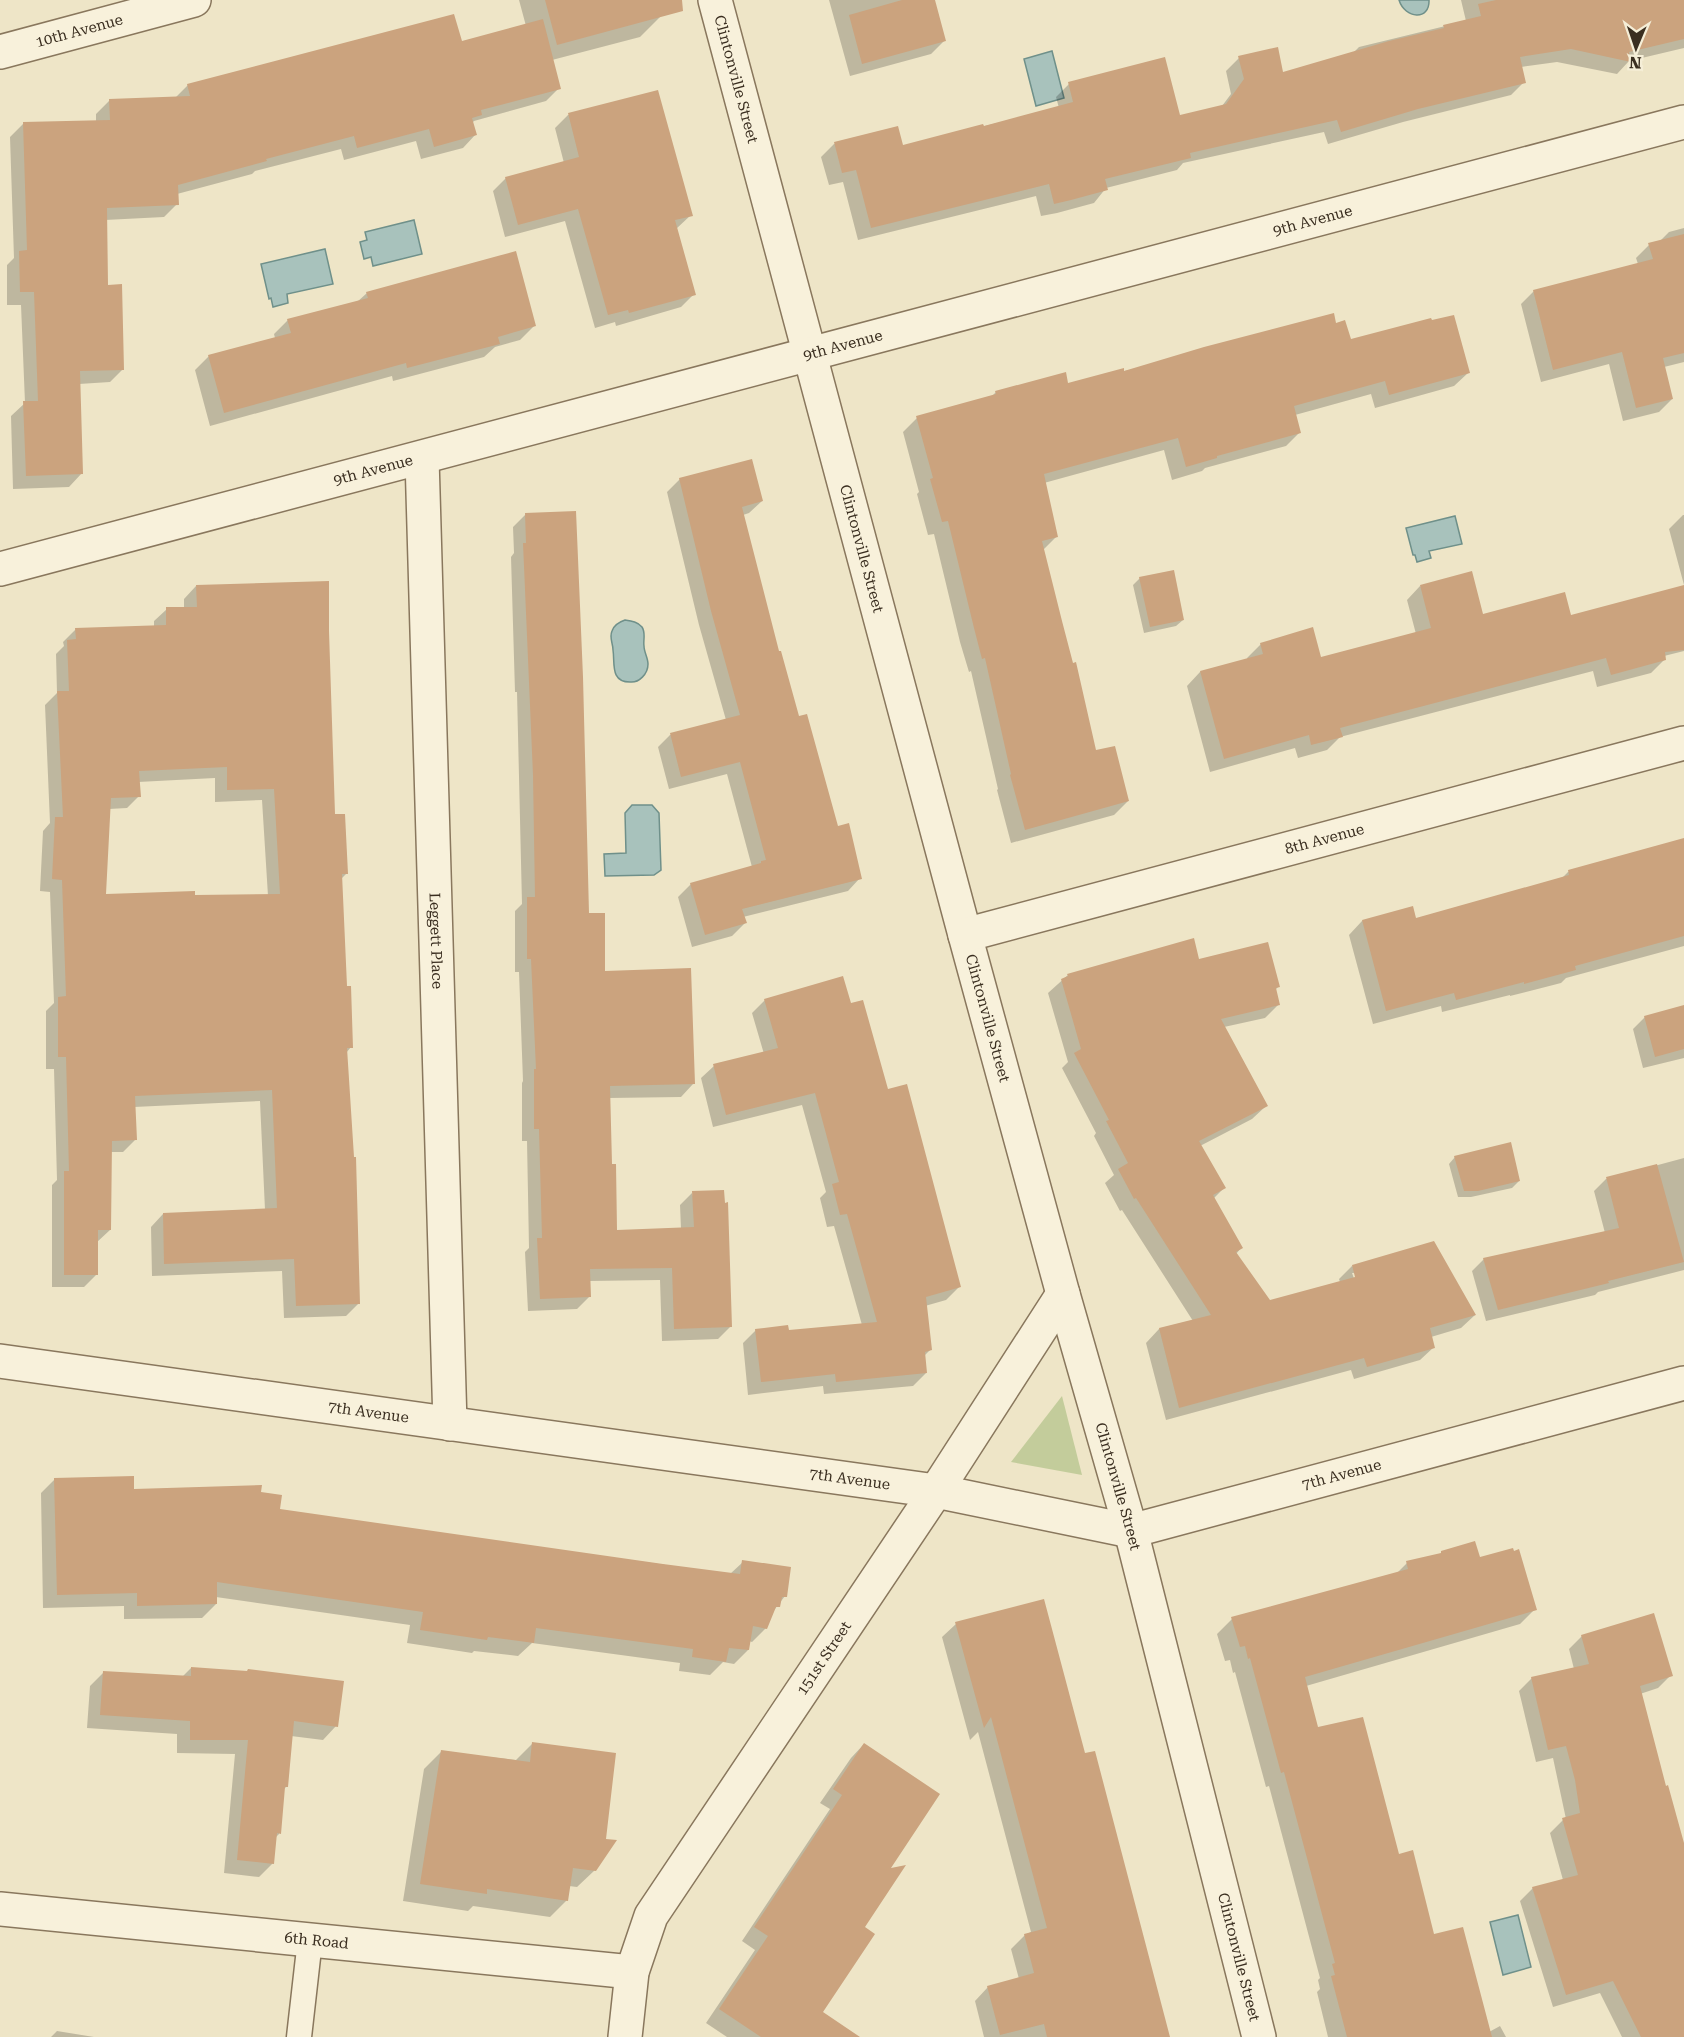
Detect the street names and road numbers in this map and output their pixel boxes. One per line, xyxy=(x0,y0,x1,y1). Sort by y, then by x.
street label: 10th Avenue xyxy=(34,10,125,51)
street label: Clintonville Street xyxy=(710,13,762,146)
street label: 9th Avenue xyxy=(1271,201,1354,240)
street label: 9th Avenue xyxy=(801,326,884,364)
street label: 9th Avenue xyxy=(331,451,415,489)
street label: Clintonville Street xyxy=(836,483,888,615)
street label: 8th Avenue xyxy=(1283,820,1366,858)
street label: Leggett Place xyxy=(426,892,446,989)
street label: Clintonville Street xyxy=(962,952,1014,1085)
street label: 7th Avenue xyxy=(327,1398,410,1427)
street label: Clintonville Street xyxy=(1091,1420,1145,1552)
street label: 7th Avenue xyxy=(1300,1455,1383,1494)
street label: 7th Avenue xyxy=(808,1465,891,1494)
street label: 151st Street xyxy=(793,1618,855,1698)
street label: Clintonville Street xyxy=(1214,1891,1264,2024)
street label: 6th Road xyxy=(284,1928,350,1953)

